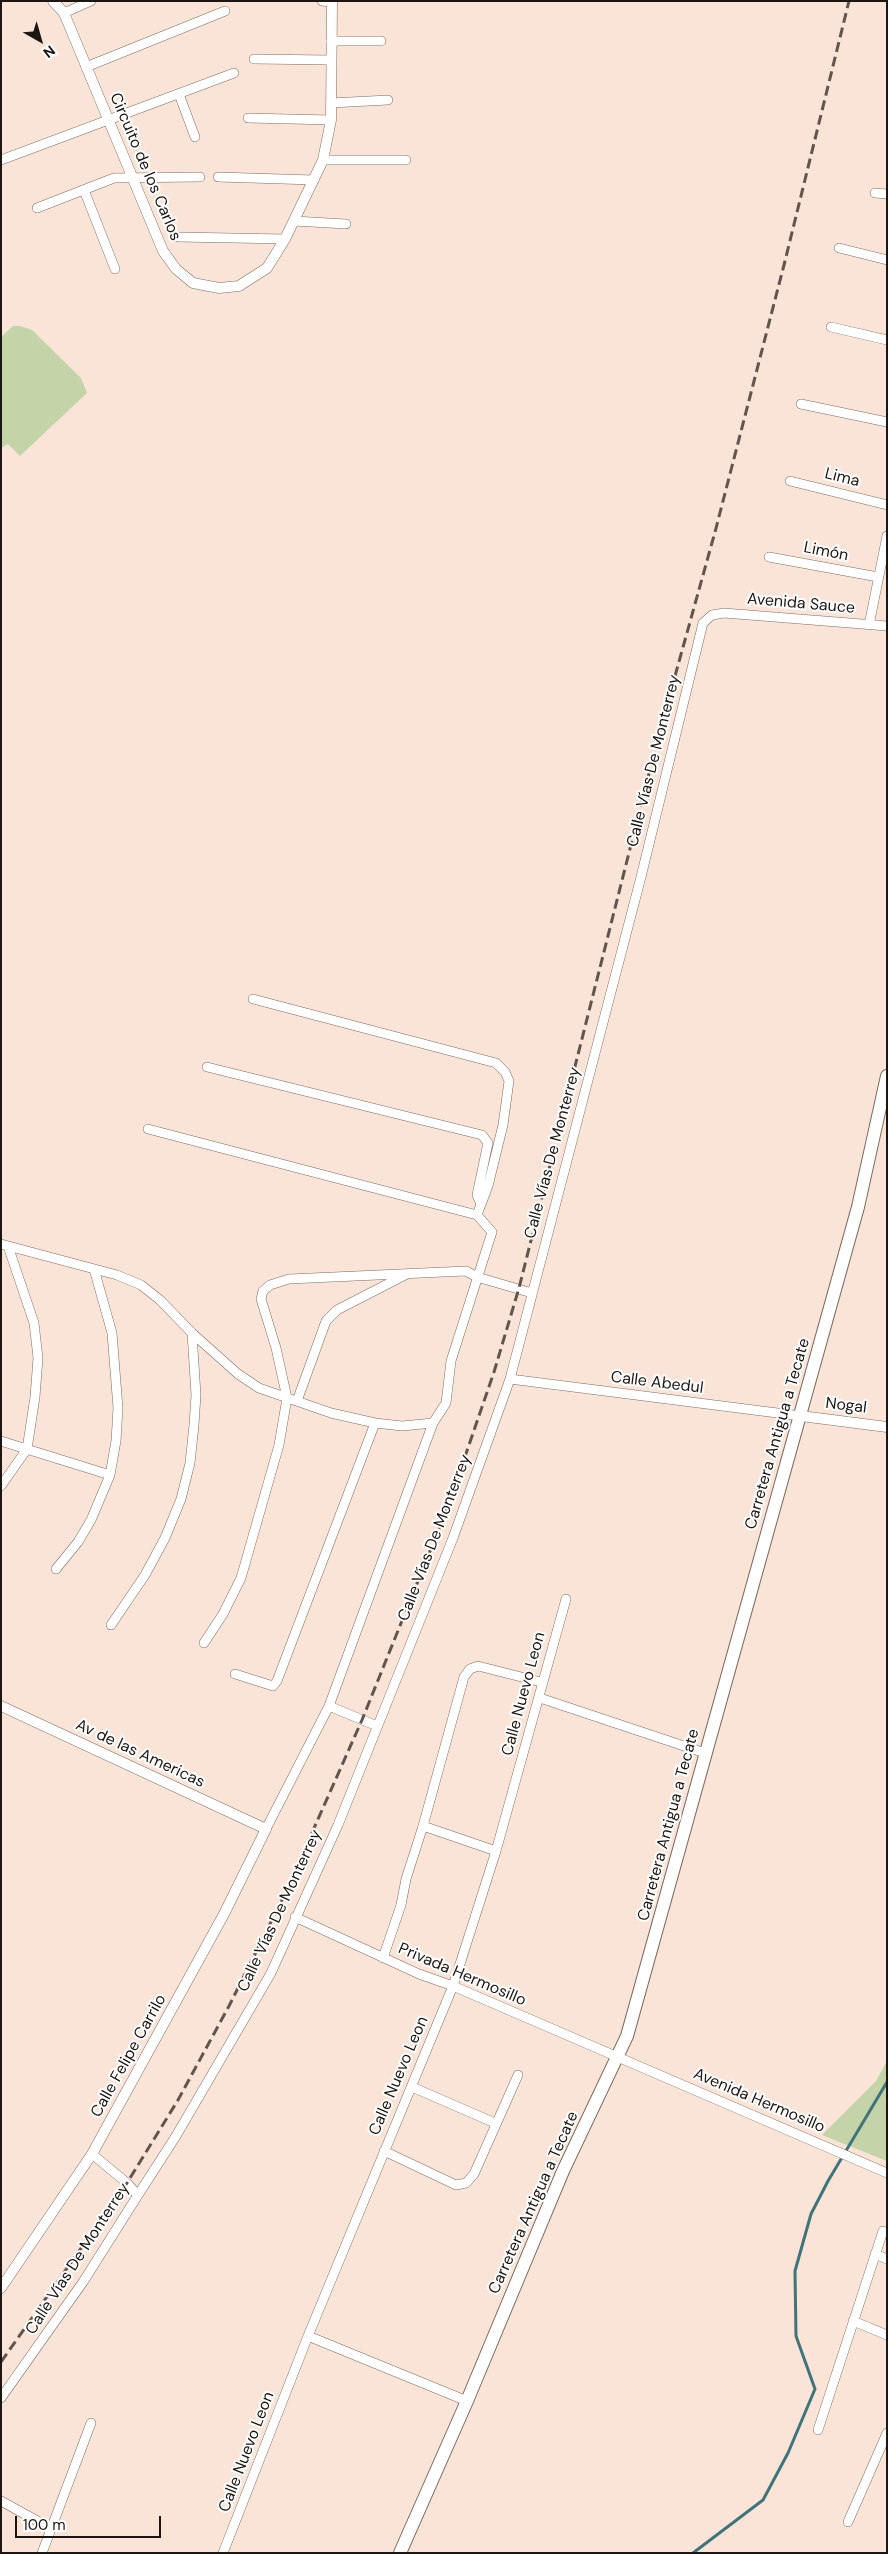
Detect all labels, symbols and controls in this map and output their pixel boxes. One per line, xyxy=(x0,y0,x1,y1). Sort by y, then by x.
north arrow xyxy=(15,15,65,65)
text: N xyxy=(40,42,59,62)
street label: Circuito de los Carlos xyxy=(105,90,185,244)
street label: Lima xyxy=(823,464,861,492)
street label: Limón xyxy=(802,538,850,566)
street label: Avenida Sauce xyxy=(746,590,856,618)
street label: Calle Vías De Monterrey xyxy=(623,673,685,849)
street label: Calle Vías De Monterrey xyxy=(521,1065,585,1241)
street label: Carretera Antigua a Tecate xyxy=(742,1336,814,1532)
street label: Calle Abedul xyxy=(610,1368,704,1398)
street label: Nogal xyxy=(824,1394,868,1418)
street label: Calle Vías De Monterrey xyxy=(394,1452,476,1624)
street label: Calle Nuevo Leon xyxy=(498,1630,550,1758)
street label: Av de las Americas xyxy=(72,1716,208,1792)
street label: Carretera Antigua a Tecate xyxy=(634,1727,704,1923)
street label: Calle Vías De Monterrey xyxy=(234,1827,326,1995)
street label: Privada Hermosillo xyxy=(395,1939,529,2011)
street label: Calle Felipe Carrilo xyxy=(87,1991,171,2121)
street label: Calle Nuevo Leon xyxy=(365,2014,433,2138)
street label: Avenida Hermosillo xyxy=(690,2065,828,2137)
street label: Carretera Antigua a Tecate xyxy=(485,2109,583,2297)
street label: Calle Vías De Monterrey xyxy=(22,2180,134,2338)
street label: Calle Nuevo Leon xyxy=(215,2389,279,2515)
scale bar xyxy=(18,2506,164,2538)
text: 100 m xyxy=(23,2515,66,2535)

